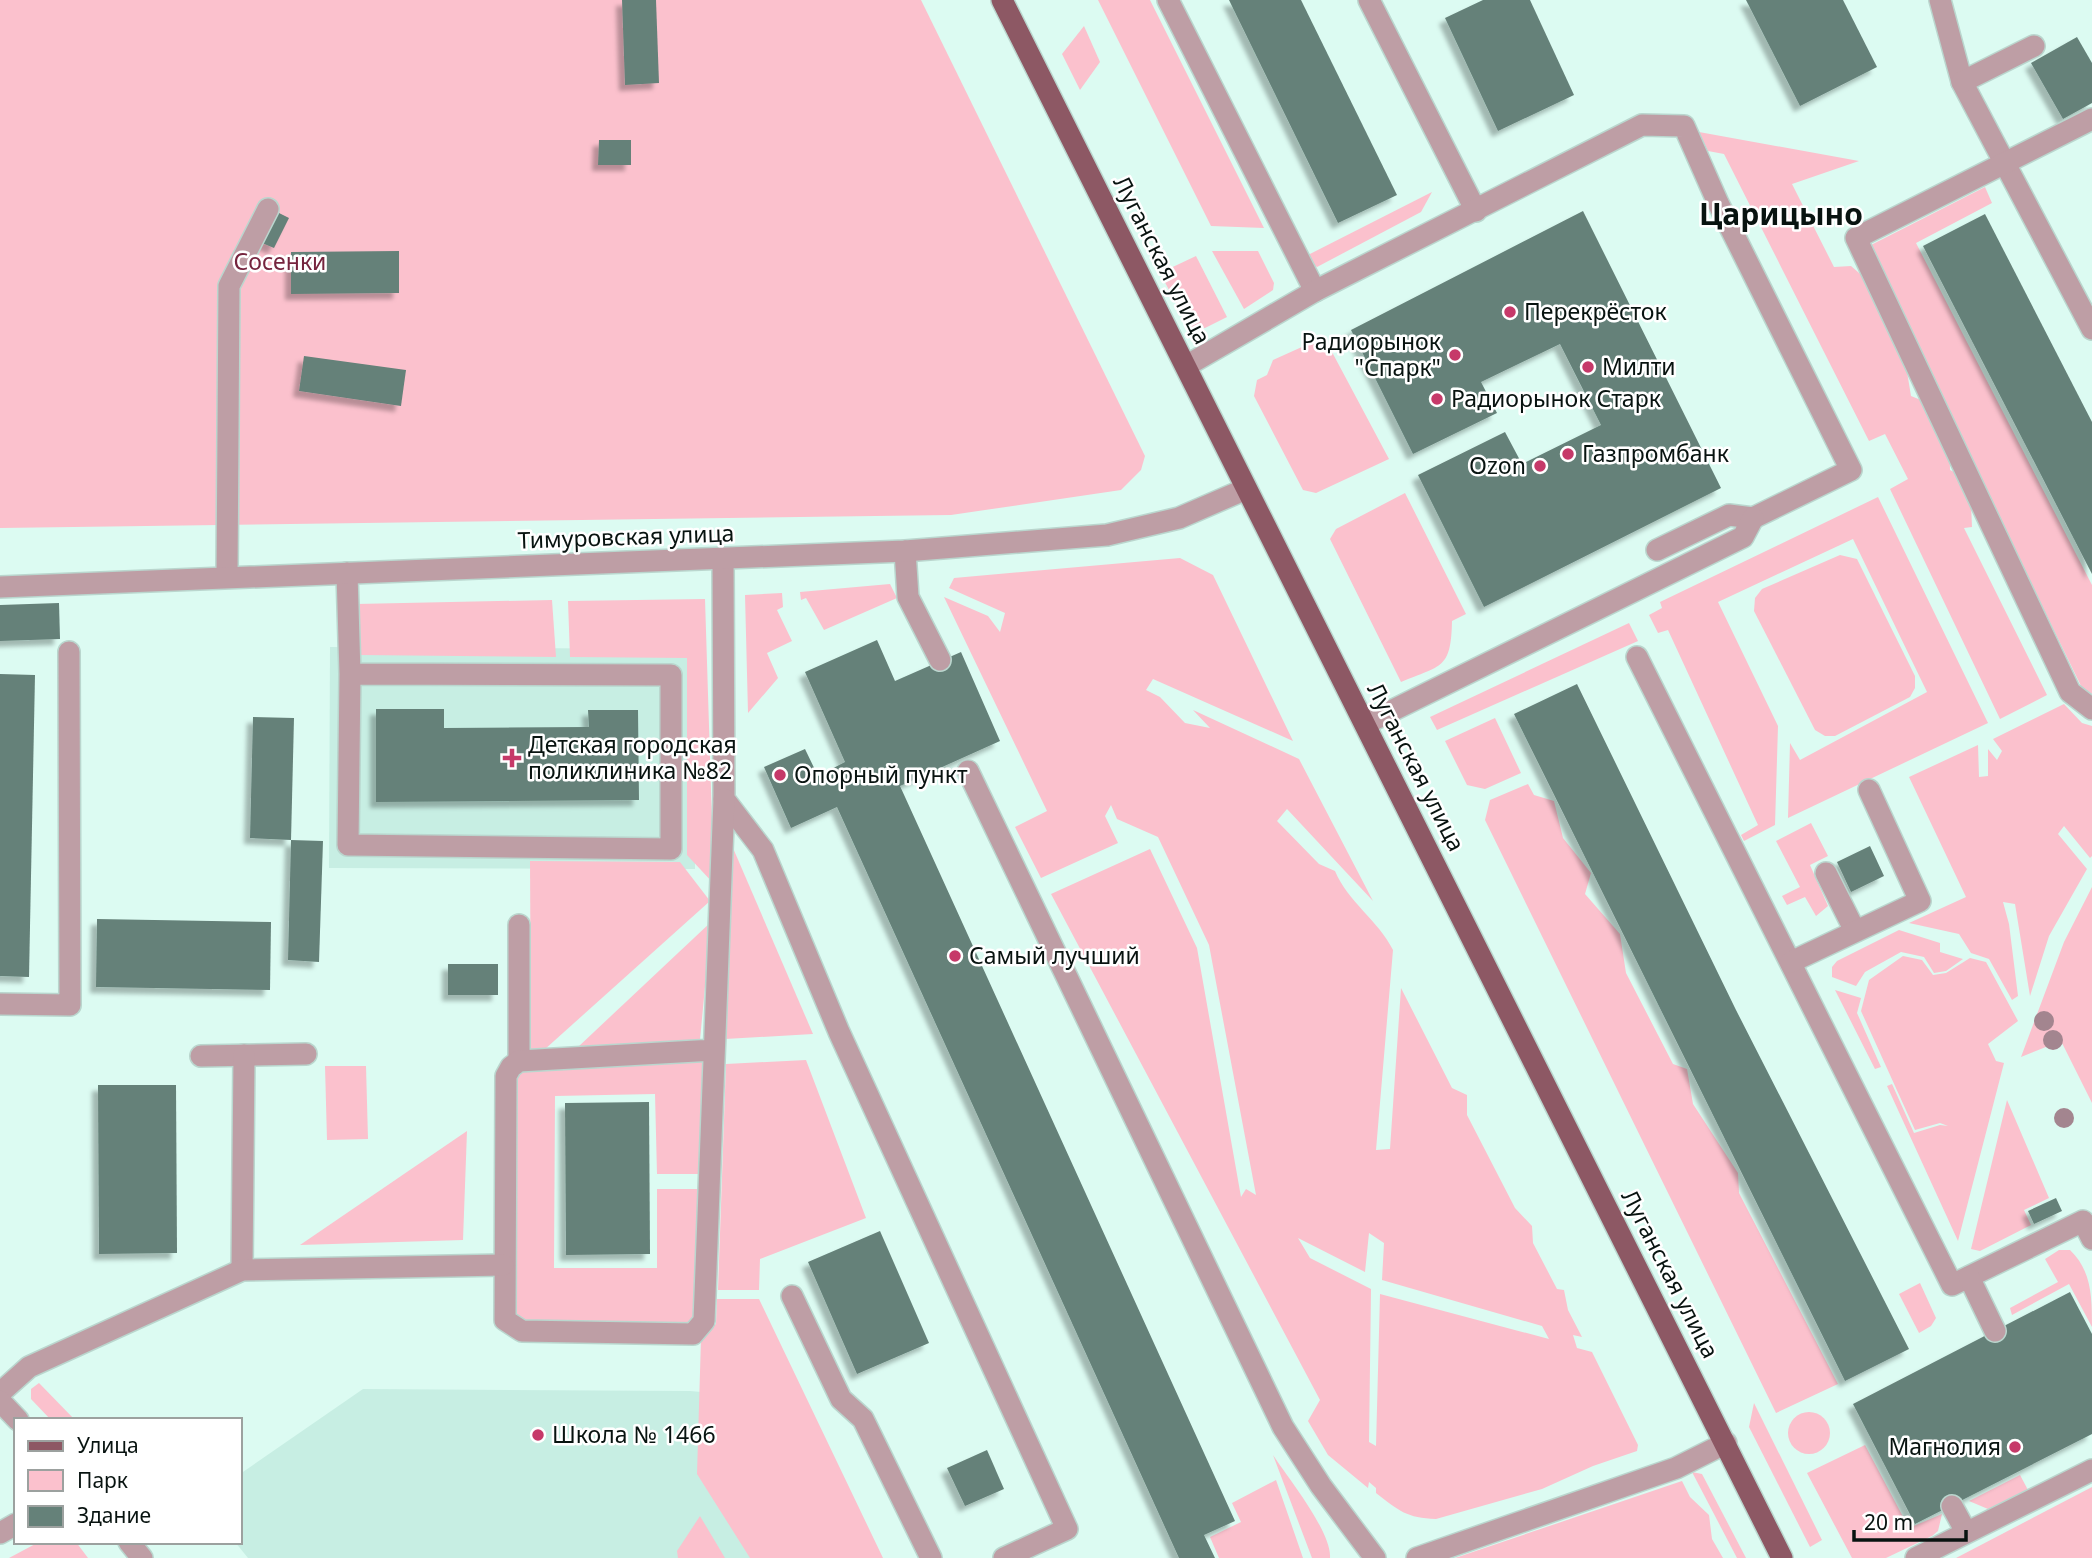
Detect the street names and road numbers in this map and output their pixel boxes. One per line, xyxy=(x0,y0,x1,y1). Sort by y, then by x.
street label: Луганская улица xyxy=(1107,170,1219,349)
street label: Тимуровская улица xyxy=(517,516,735,556)
street label: Луганская улица xyxy=(1361,677,1473,856)
street label: Луганская улица xyxy=(1615,1184,1727,1363)

